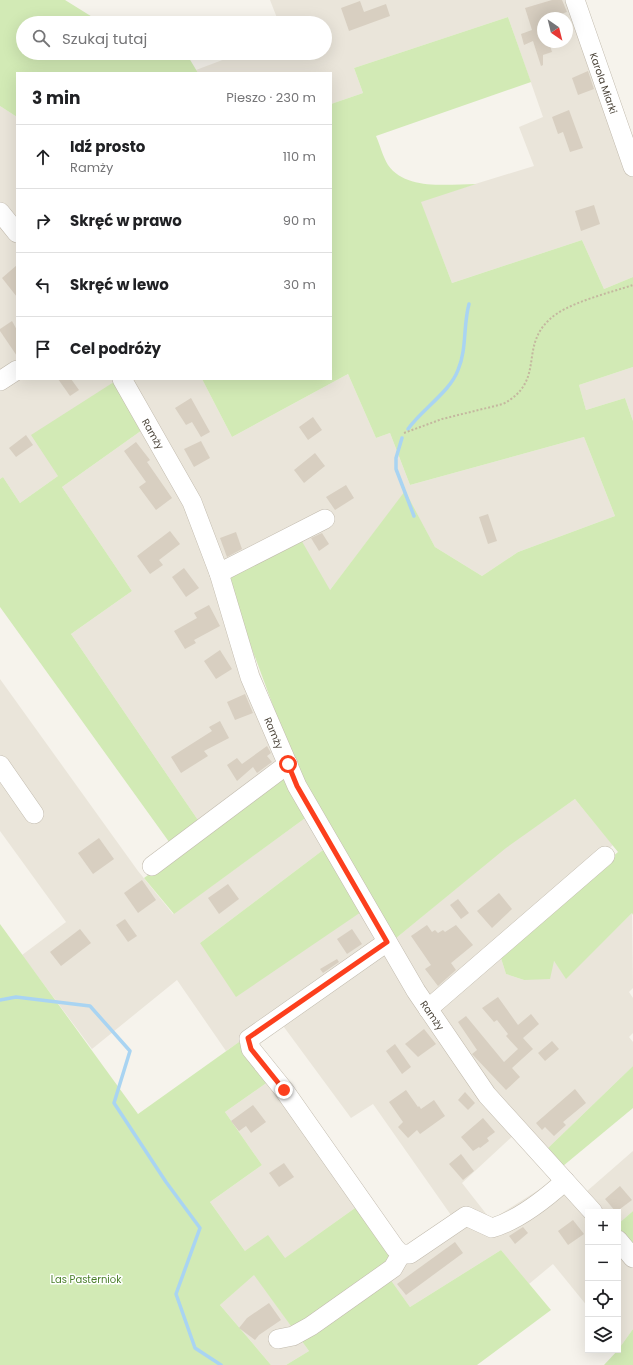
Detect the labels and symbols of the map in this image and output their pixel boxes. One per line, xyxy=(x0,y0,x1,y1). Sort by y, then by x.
north arrow xyxy=(537,12,573,48)
street label: Karola Miarki xyxy=(586,51,621,116)
street label: Ramży xyxy=(138,416,168,453)
street label: Ramży xyxy=(260,715,287,752)
route start xyxy=(279,755,297,773)
street label: Ramży xyxy=(416,997,448,1034)
route end xyxy=(275,1081,293,1099)
park label: Las Pasterniok xyxy=(51,1272,122,1287)

